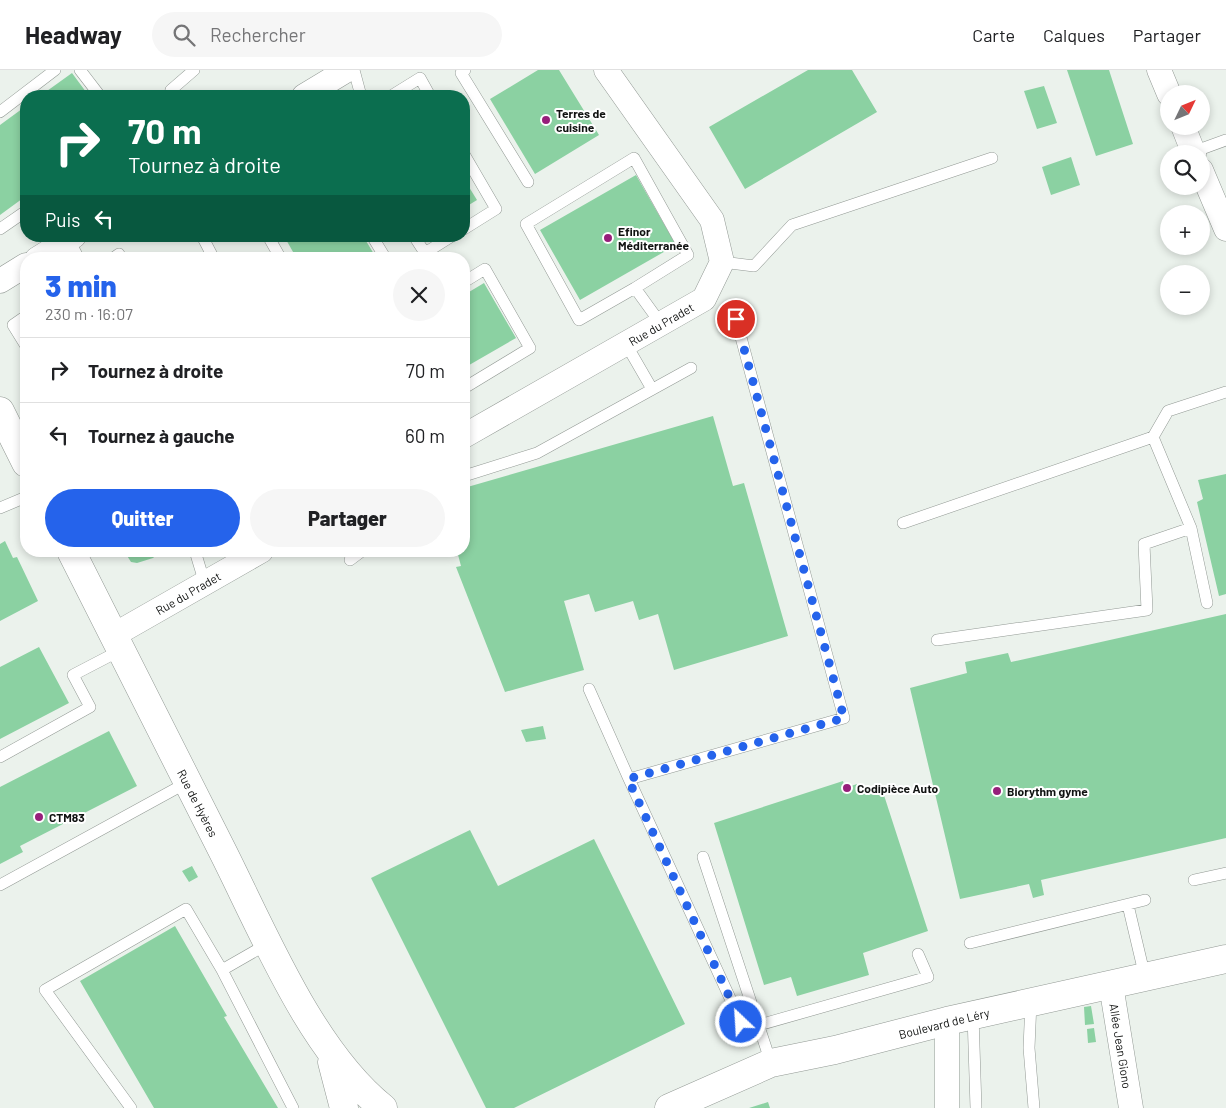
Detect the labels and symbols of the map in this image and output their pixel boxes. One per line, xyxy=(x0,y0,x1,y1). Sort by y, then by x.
north arrow xyxy=(1160,85,1210,135)
place label: Terres de cuisine xyxy=(556,106,606,134)
marker: Terres de cuisine xyxy=(540,114,552,126)
place label: Efinor Méditerranée xyxy=(618,224,690,252)
marker: Efinor Méditerranée xyxy=(602,232,614,244)
pin xyxy=(715,298,757,340)
street label: Rue du Pradet xyxy=(626,300,696,348)
street label: Rue du Pradet xyxy=(153,569,223,617)
street label: Rue de Hyères xyxy=(175,767,221,839)
place label: Codipièce Auto xyxy=(857,781,939,795)
marker: Codipièce Auto xyxy=(841,782,853,794)
place label: Biorythm gyme xyxy=(1007,784,1088,798)
marker: Biorythm gyme xyxy=(991,785,1003,797)
place label: CTM83 xyxy=(49,810,85,824)
marker: CTM83 xyxy=(33,811,45,823)
position arrow xyxy=(714,995,766,1047)
street label: Allée Jean Giono xyxy=(1107,1002,1135,1090)
street label: Boulevard de Léry xyxy=(897,1005,991,1041)

